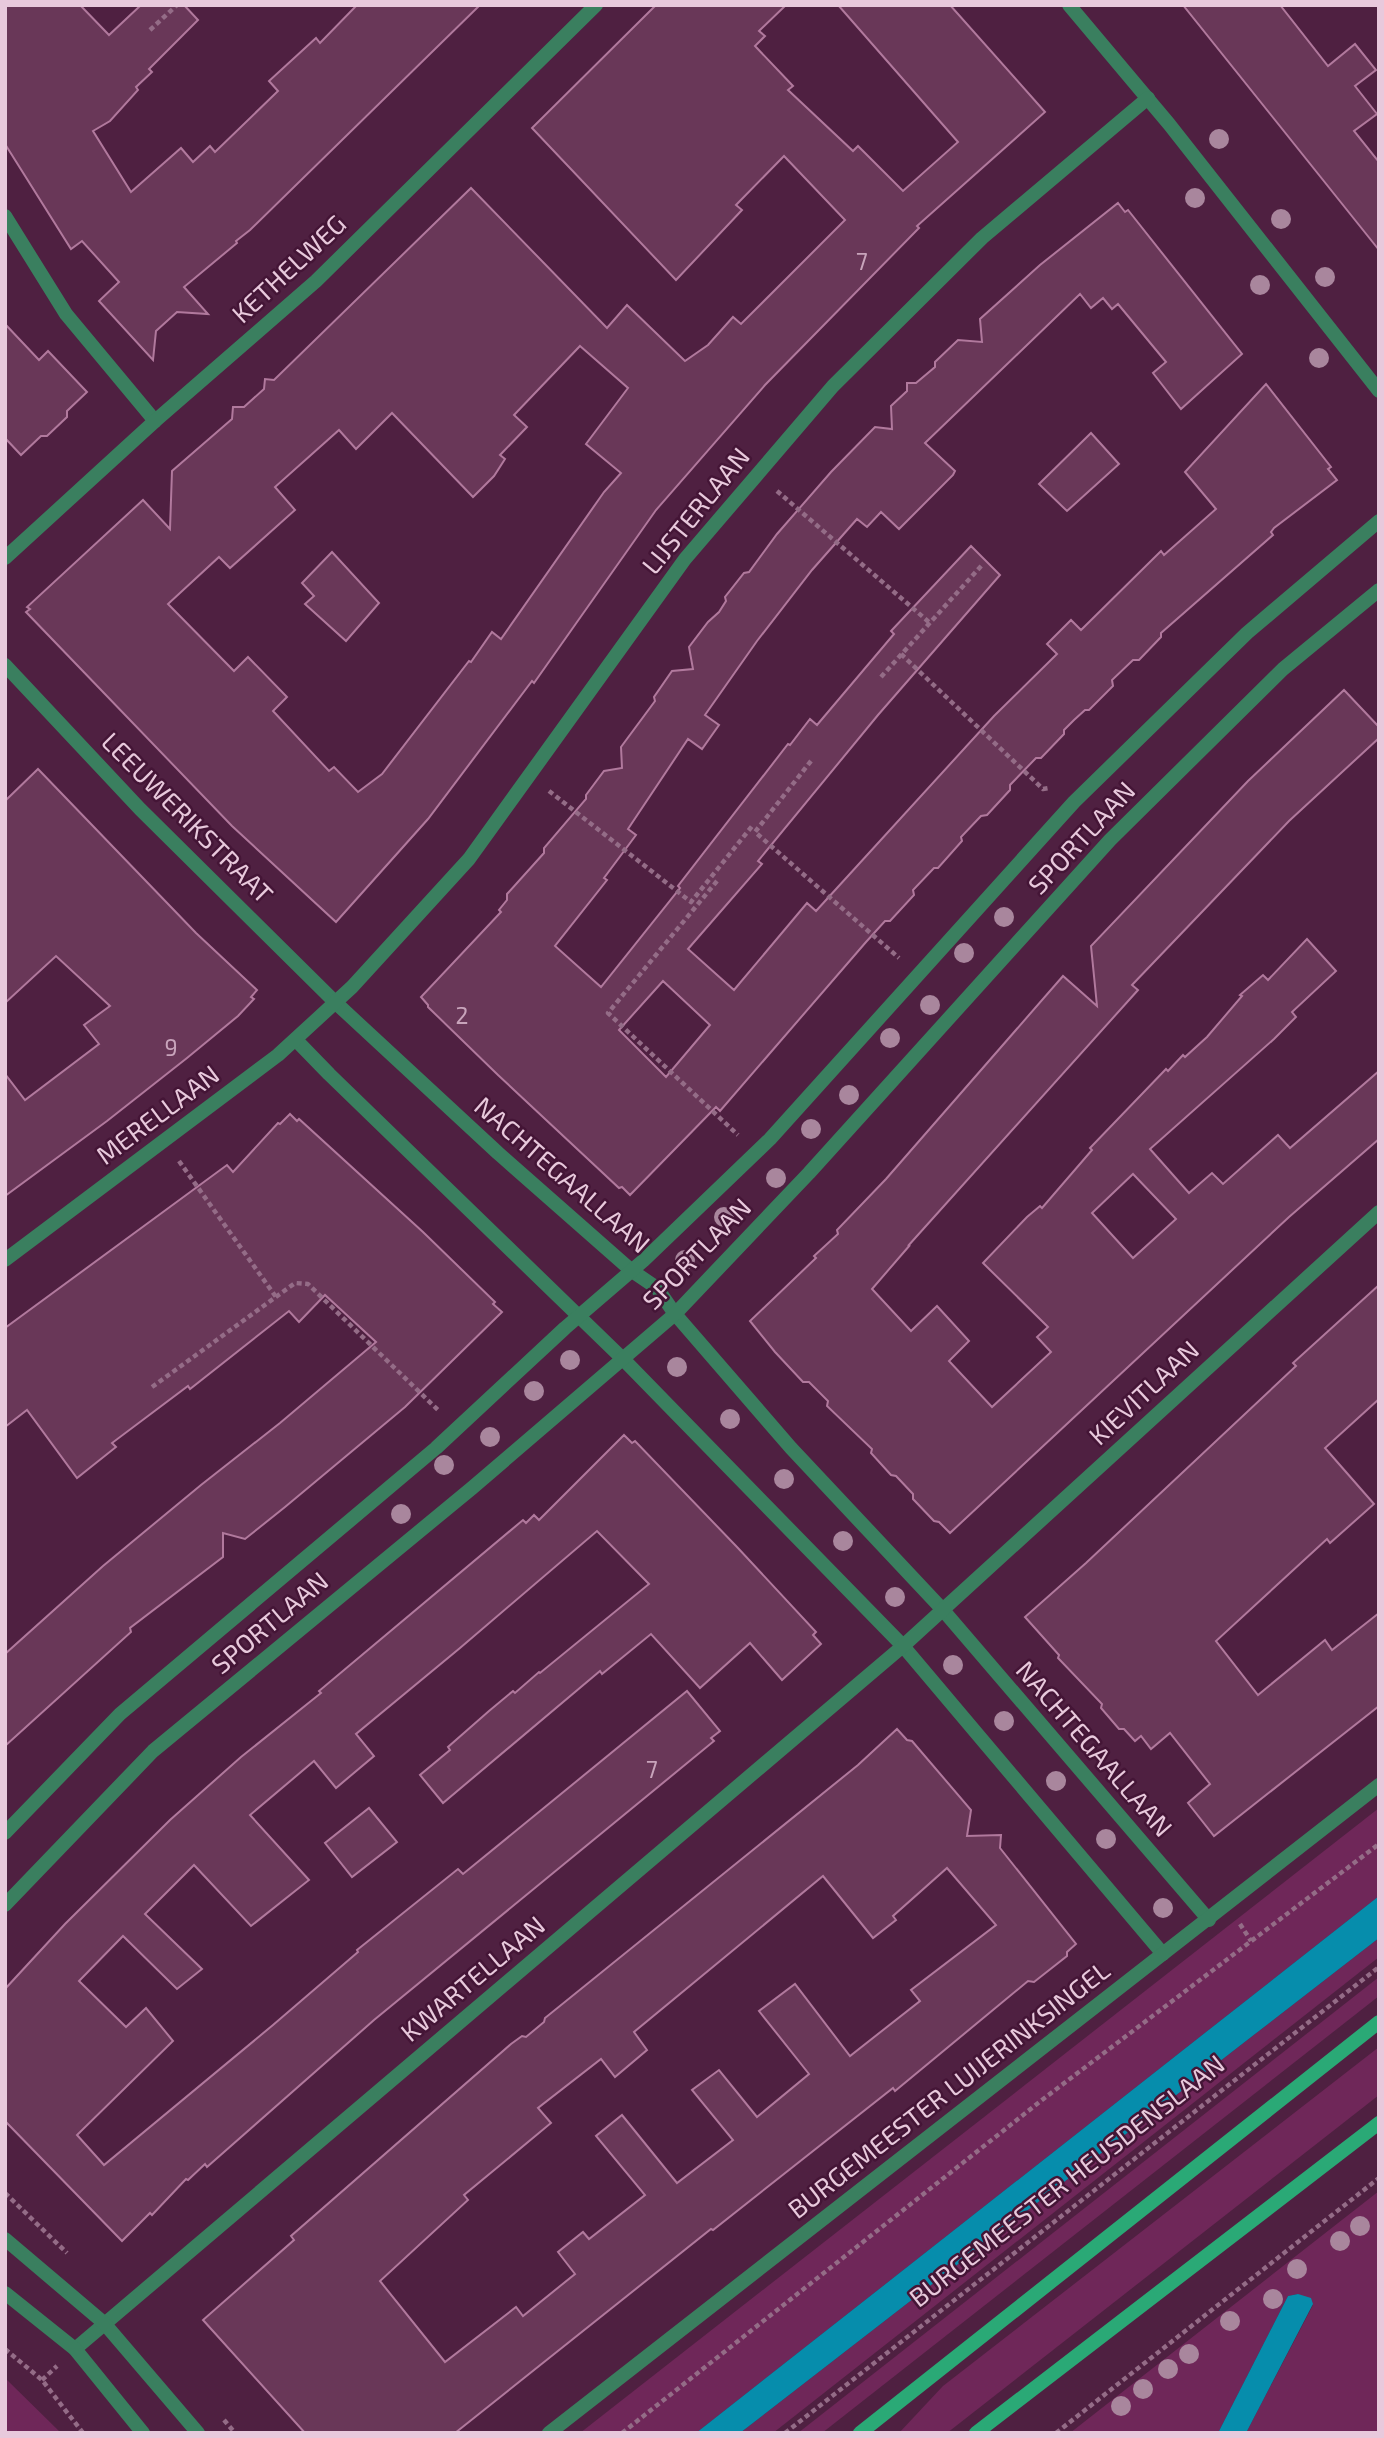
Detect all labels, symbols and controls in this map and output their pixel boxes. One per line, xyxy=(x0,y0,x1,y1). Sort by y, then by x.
street label: KETHELWEG xyxy=(225,207,351,328)
house number: 7 xyxy=(856,247,868,275)
street label: LIJSTERLAAN xyxy=(635,441,755,579)
street label: LEEUWERIKSTRAAT xyxy=(96,725,280,909)
street label: SPORTLAAN xyxy=(1021,774,1141,900)
house number: 2 xyxy=(456,1001,468,1029)
house number: 9 xyxy=(164,1033,178,1061)
street label: MERELLAAN xyxy=(90,1058,224,1170)
street label: NACHTEGAALLAAN xyxy=(469,1089,657,1258)
street label: SPORTLAAN xyxy=(635,1191,756,1315)
street label: KIEVITLAAN xyxy=(1082,1333,1204,1450)
street label: SPORTLAAN xyxy=(205,1564,333,1679)
street label: NACHTEGAALLAAN xyxy=(1011,1654,1180,1842)
house number: 7 xyxy=(646,1755,658,1783)
street label: KWARTELLAAN xyxy=(394,1909,550,2047)
street label: BURGEMEESTER LUIJERINKSINGEL xyxy=(781,1954,1115,2224)
street label: BURGEMEESTER HEUSDENSLAAN xyxy=(902,2047,1230,2312)

